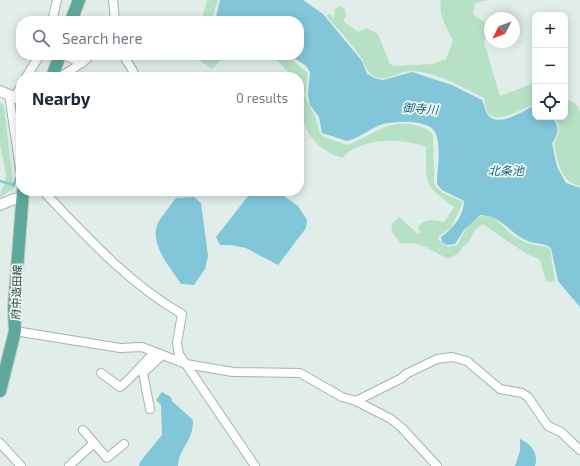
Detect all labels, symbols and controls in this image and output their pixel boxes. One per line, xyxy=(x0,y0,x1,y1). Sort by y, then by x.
north arrow xyxy=(484,12,520,48)
map controls xyxy=(532,12,568,120)
button: + xyxy=(532,12,568,48)
search box xyxy=(16,16,304,60)
icon: search xyxy=(30,27,52,49)
text: Search here xyxy=(62,29,143,47)
button: − xyxy=(532,48,568,84)
button: locate xyxy=(532,84,568,120)
text: Nearby xyxy=(32,88,90,108)
text: 0 results xyxy=(236,90,288,106)
water label: 御寺川 xyxy=(402,100,440,116)
water label: 北条池 xyxy=(488,163,525,177)
street label: 府中造田線 xyxy=(9,264,23,320)

